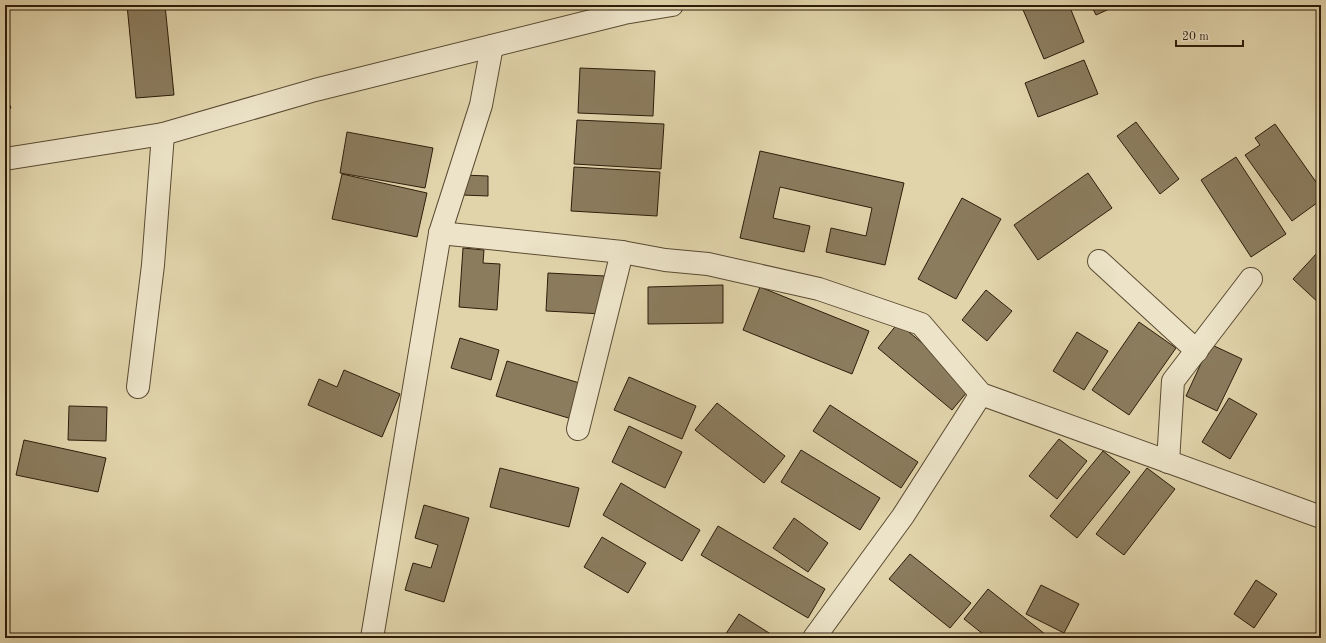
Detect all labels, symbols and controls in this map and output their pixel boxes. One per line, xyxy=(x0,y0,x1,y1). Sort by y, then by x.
scale bar xyxy=(1176,22,1243,48)
text: 20 m xyxy=(1182,31,1209,43)

